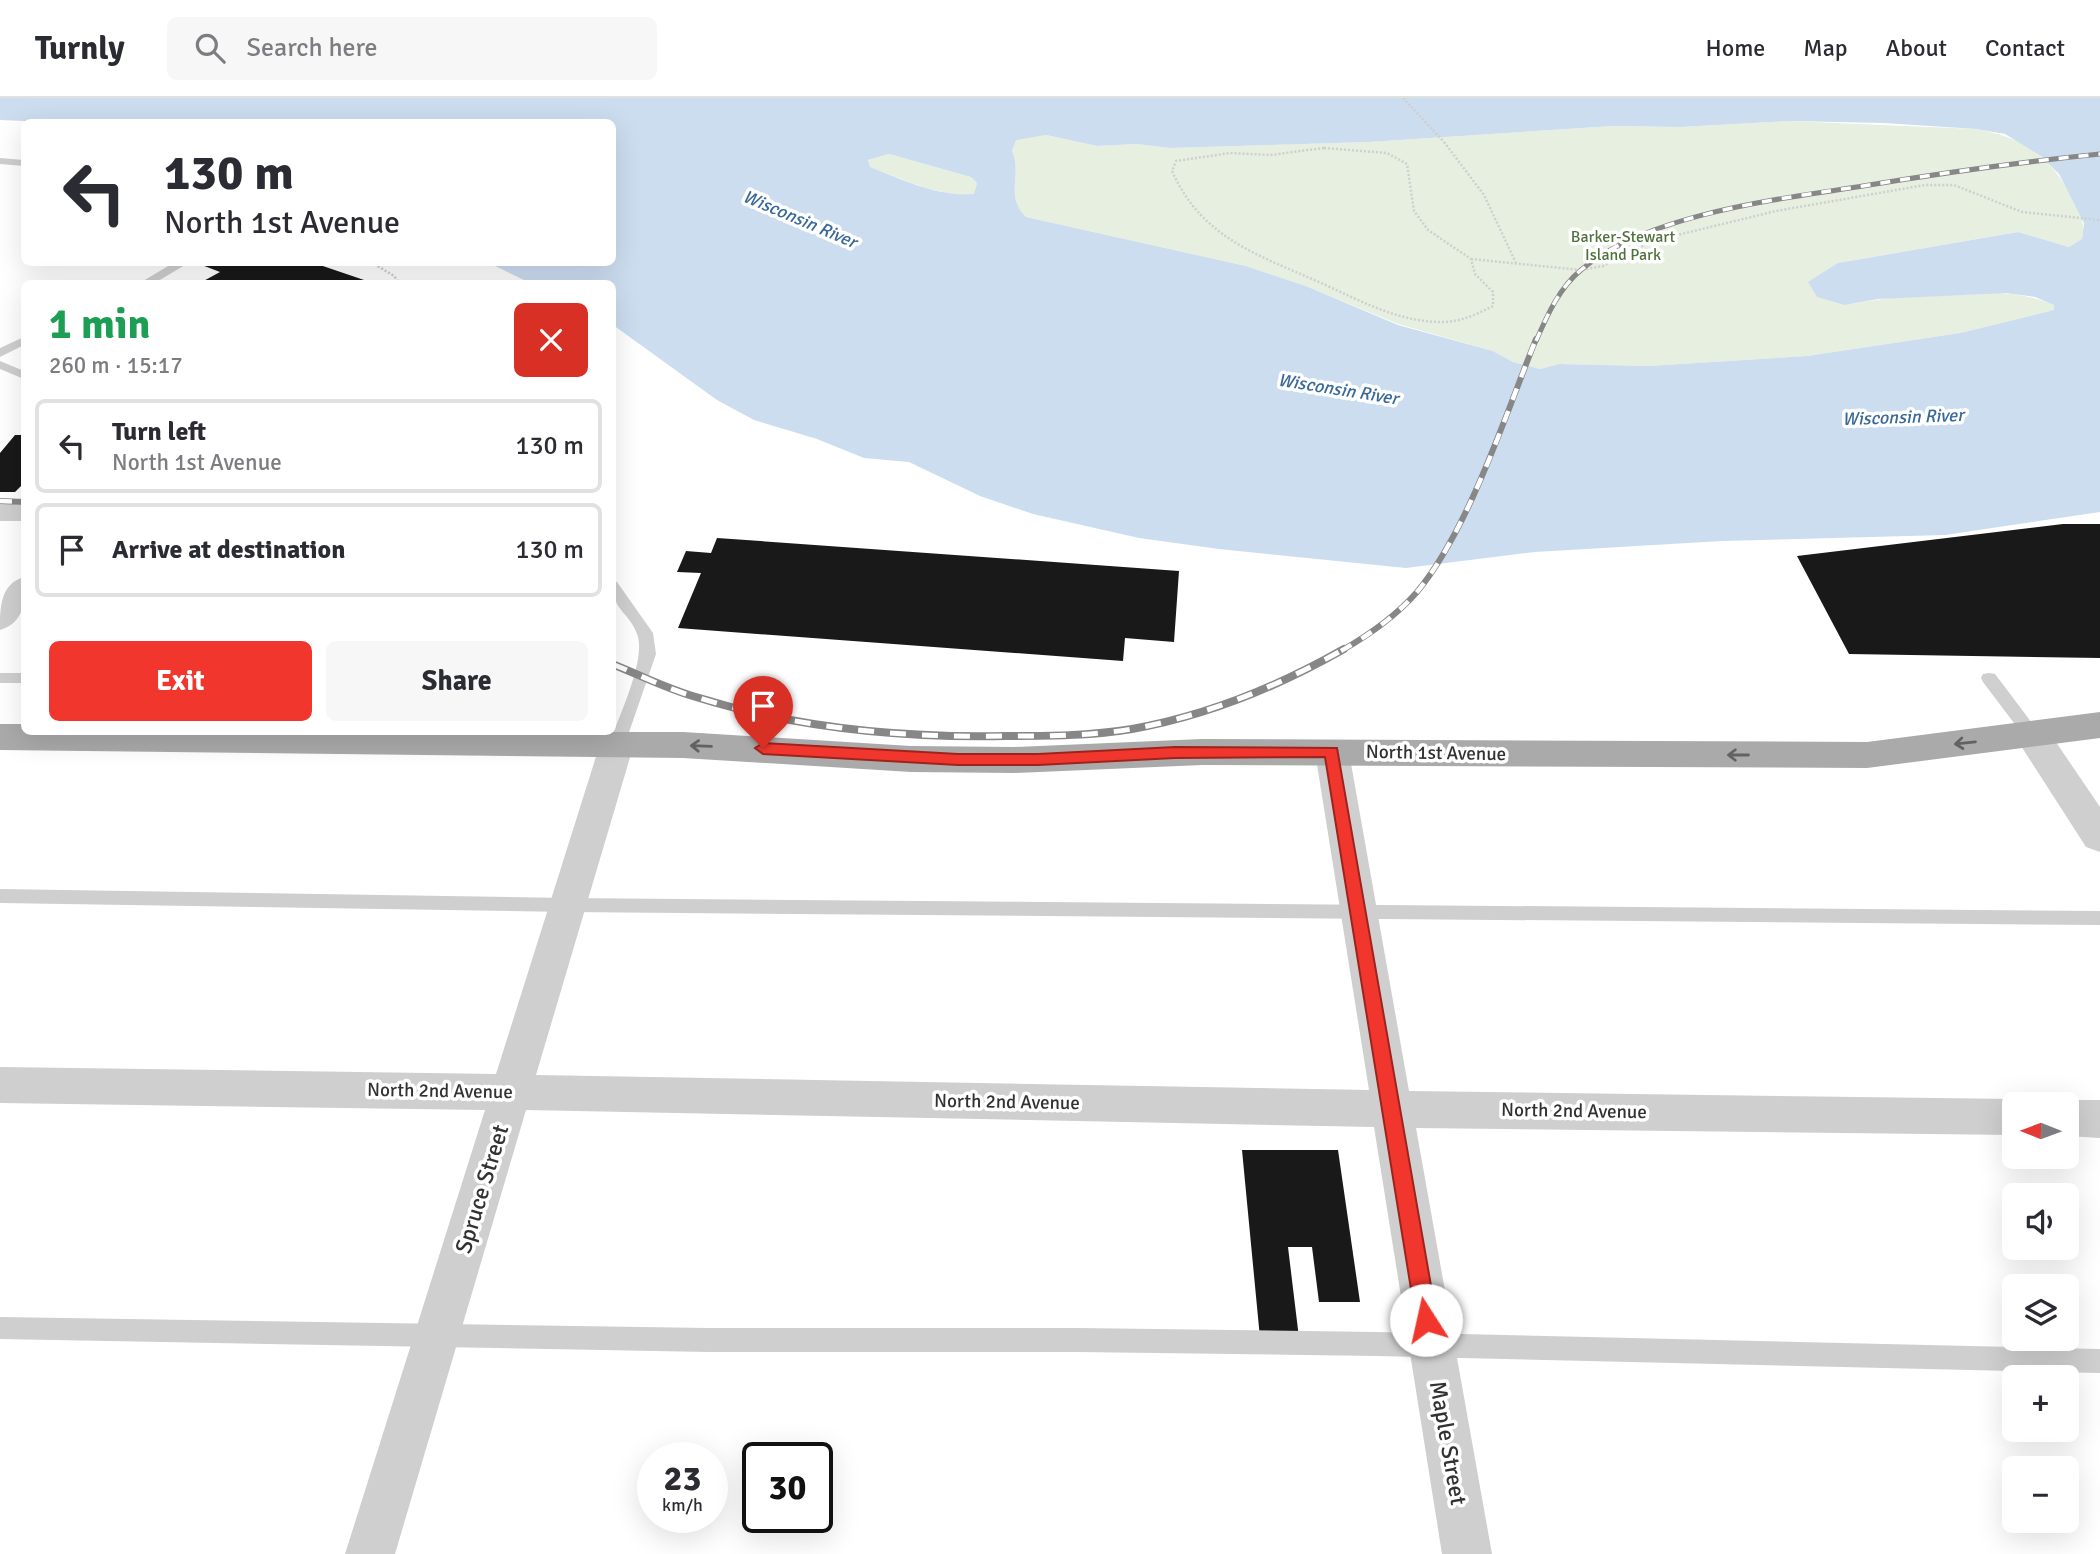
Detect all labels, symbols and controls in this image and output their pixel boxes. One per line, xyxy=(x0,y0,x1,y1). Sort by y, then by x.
search box xyxy=(167,17,657,80)
text: Turnly xyxy=(35,28,125,69)
icon: search xyxy=(191,29,229,67)
text: Search here xyxy=(247,32,378,64)
text: Home xyxy=(1705,33,1765,63)
text: Map xyxy=(1803,33,1848,63)
text: About xyxy=(1886,33,1947,63)
text: Contact xyxy=(1985,33,2065,63)
text: 130 m xyxy=(164,143,294,203)
icon: left xyxy=(49,147,140,238)
water label: Wisconsin River xyxy=(740,185,862,254)
text: North 1st Avenue xyxy=(164,203,400,242)
park label: Barker-Stewart Island Park xyxy=(1571,227,1676,265)
text: 1 min xyxy=(49,299,150,350)
button: close xyxy=(514,303,588,377)
text: 260 m · 15:17 xyxy=(49,351,183,380)
water label: Wisconsin River xyxy=(1276,369,1402,410)
water label: Wisconsin River xyxy=(1842,404,1966,430)
text: Turn left xyxy=(112,416,206,448)
icon: left xyxy=(53,427,91,465)
text: 130 m xyxy=(515,430,584,462)
text: North 1st Avenue xyxy=(112,448,282,477)
icon: arrive xyxy=(53,531,91,569)
text: Arrive at destination xyxy=(112,534,345,566)
text: 130 m xyxy=(515,534,584,566)
button: Exit xyxy=(49,641,312,721)
button: Share xyxy=(326,641,588,721)
pin xyxy=(733,676,793,748)
icon: arrive xyxy=(744,687,782,725)
one-way arrow xyxy=(1954,737,1977,750)
one-way arrow xyxy=(690,739,713,752)
street label: North 1st Avenue xyxy=(1366,740,1506,766)
one-way arrow xyxy=(1727,748,1750,762)
street label: North 2nd Avenue xyxy=(367,1078,513,1104)
street label: North 2nd Avenue xyxy=(934,1089,1080,1115)
north arrow xyxy=(2002,1092,2079,1169)
map controls xyxy=(2002,1092,2079,1533)
street label: North 2nd Avenue xyxy=(1501,1098,1647,1124)
street label: Spruce Street xyxy=(449,1121,515,1257)
button: sound xyxy=(2002,1183,2079,1260)
button: layers xyxy=(2002,1274,2079,1351)
position arrow xyxy=(1389,1283,1463,1357)
button: + xyxy=(2002,1365,2079,1442)
street label: Maple Street xyxy=(1423,1379,1473,1507)
speed limit sign: 30 xyxy=(742,1442,833,1533)
button: − xyxy=(2002,1456,2079,1533)
text: 23 xyxy=(664,1457,701,1500)
text: km/h xyxy=(662,1494,703,1516)

